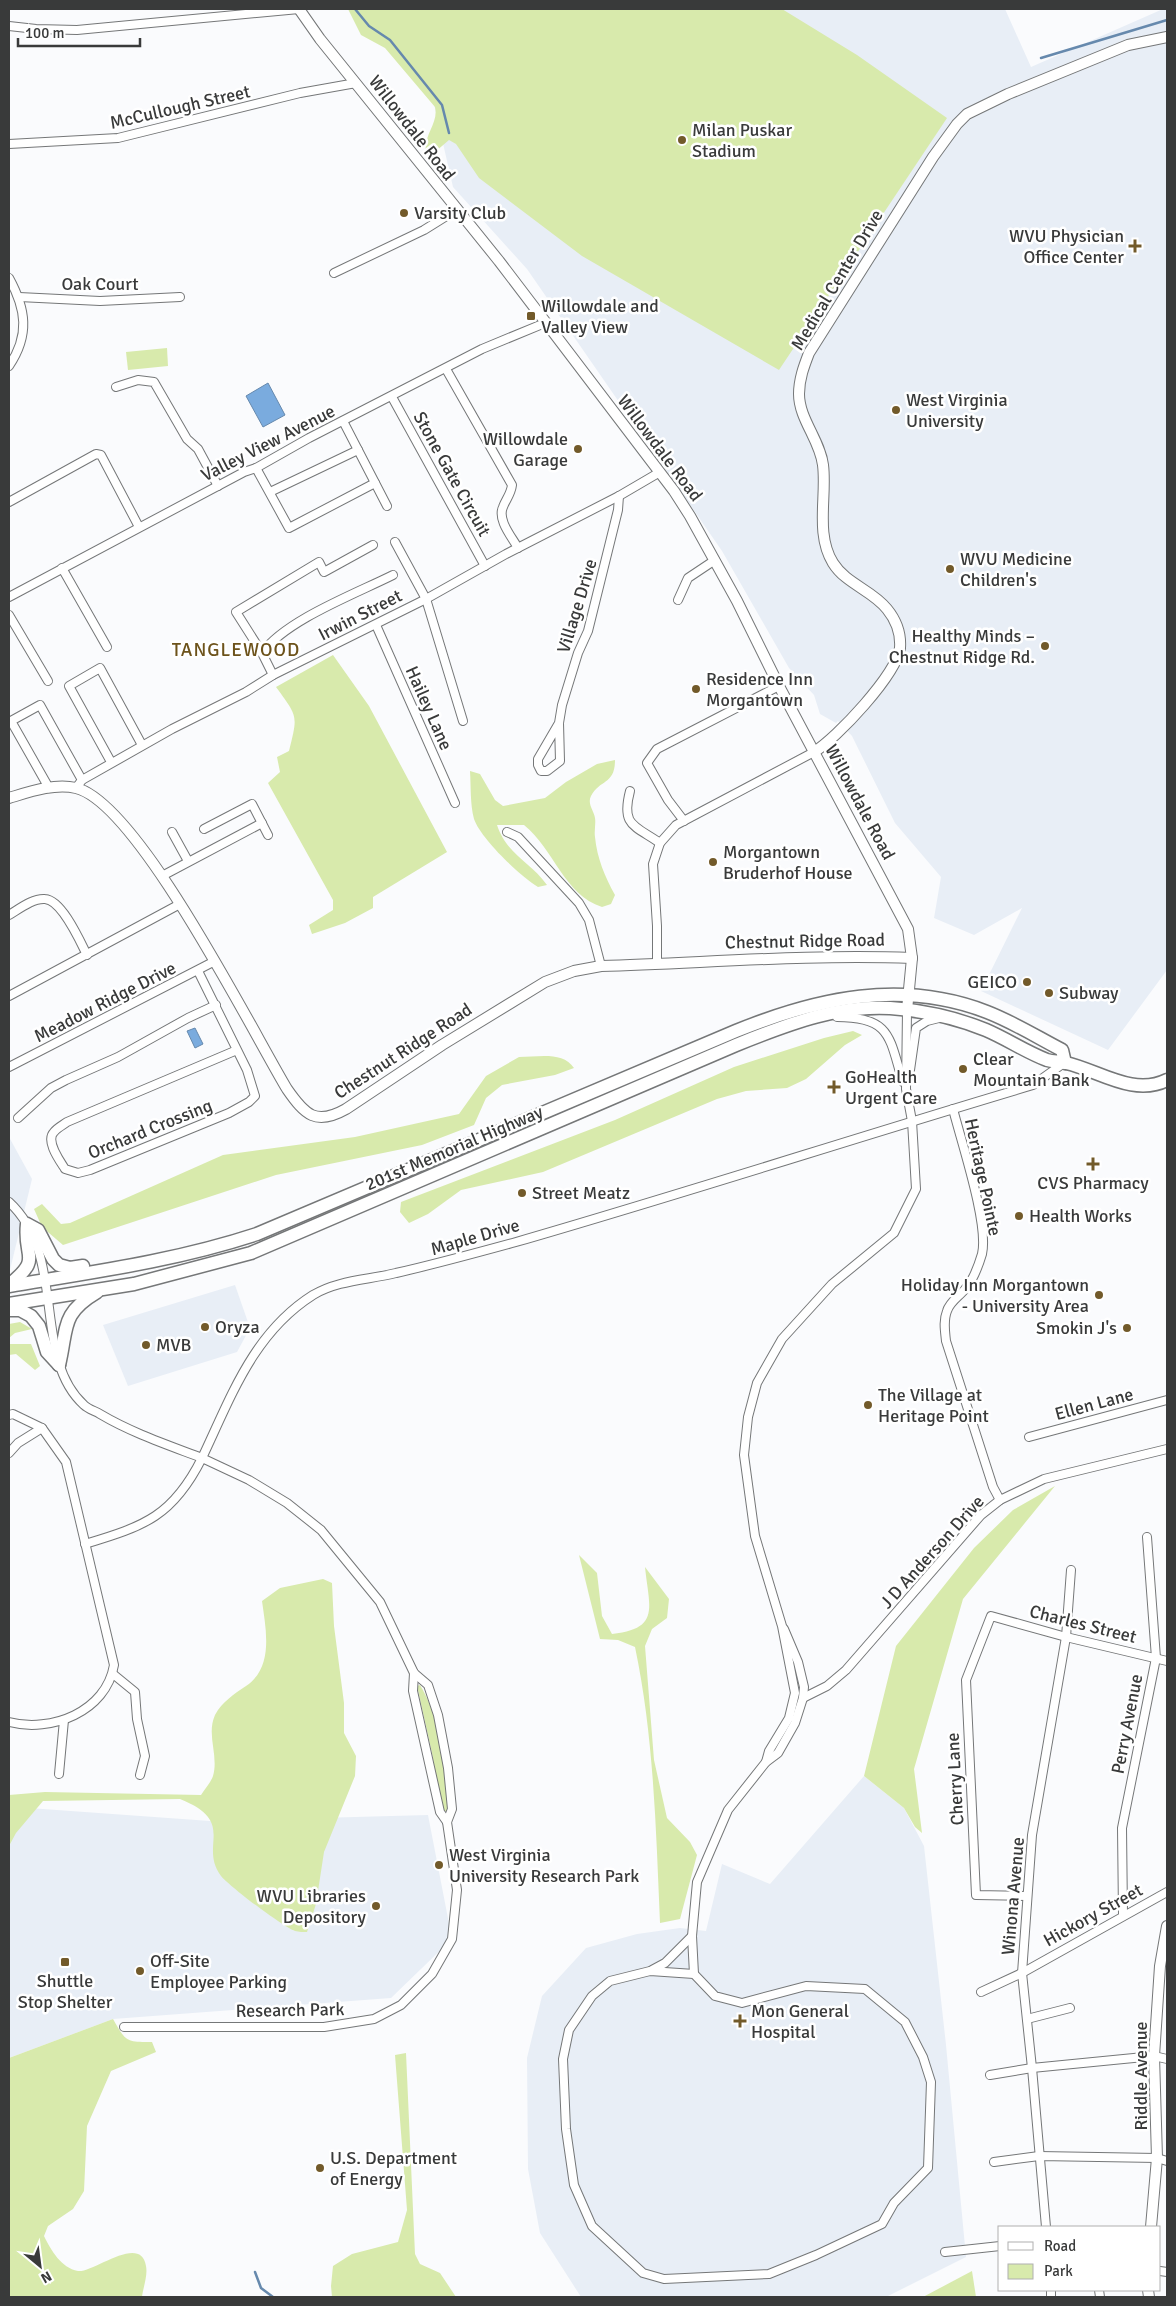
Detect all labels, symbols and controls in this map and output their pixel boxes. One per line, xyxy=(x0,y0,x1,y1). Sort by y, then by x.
scale bar xyxy=(18,15,140,47)
text: 100 m xyxy=(25,24,65,42)
street label: Willowdale Road xyxy=(364,71,460,185)
street label: McCullough Street xyxy=(108,80,252,134)
place label: Milan Puskar Stadium xyxy=(692,119,792,162)
marker: Milan Puskar Stadium xyxy=(676,134,688,146)
place label: Varsity Club xyxy=(414,202,506,224)
street label: Medical Center Drive xyxy=(786,206,888,354)
marker: Varsity Club xyxy=(398,207,410,219)
place label: WVU Physician Office Center xyxy=(1009,225,1124,268)
marker: WVU Physician Office Center xyxy=(1128,239,1142,253)
street label: Oak Court xyxy=(62,273,138,295)
place label: Willowdale and Valley View xyxy=(541,295,659,338)
marker: Willowdale and Valley View xyxy=(525,310,537,322)
place label: West Virginia University xyxy=(906,389,1008,432)
street label: Willowdale Road xyxy=(613,390,707,506)
street label: Valley View Avenue xyxy=(197,400,339,486)
marker: West Virginia University xyxy=(890,404,902,416)
street label: Stone Gate Circuit xyxy=(409,408,495,540)
place label: Willowdale Garage xyxy=(483,428,568,471)
marker: Willowdale Garage xyxy=(572,443,584,455)
place label: WVU Medicine Children's xyxy=(960,548,1072,591)
street label: Village Drive xyxy=(552,556,602,656)
marker: WVU Medicine Children's xyxy=(944,563,956,575)
street label: Irwin Street xyxy=(314,585,406,645)
place label: Healthy Minds – Chestnut Ridge Rd. xyxy=(889,625,1035,668)
district label: TANGLEWOOD xyxy=(172,638,300,662)
marker: Healthy Minds – Chestnut Ridge Rd. xyxy=(1039,640,1051,652)
street label: Hailey Lane xyxy=(401,663,457,753)
place label: Residence Inn Morgantown xyxy=(706,668,813,711)
marker: Residence Inn Morgantown xyxy=(690,683,702,695)
street label: Willowdale Road xyxy=(820,740,900,864)
place label: Morgantown Bruderhof House xyxy=(723,841,853,884)
marker: Morgantown Bruderhof House xyxy=(707,856,719,868)
street label: Chestnut Ridge Road xyxy=(725,929,885,953)
street label: Meadow Ridge Drive xyxy=(30,957,180,1047)
place label: GEICO xyxy=(967,971,1017,993)
marker: GEICO xyxy=(1021,976,1033,988)
place label: Subway xyxy=(1059,982,1119,1004)
marker: Subway xyxy=(1043,987,1055,999)
street label: Chestnut Ridge Road xyxy=(330,998,476,1104)
place label: Clear Mountain Bank xyxy=(973,1048,1090,1091)
marker: Clear Mountain Bank xyxy=(957,1063,969,1075)
place label: GoHealth Urgent Care xyxy=(845,1066,937,1109)
marker: GoHealth Urgent Care xyxy=(827,1080,841,1094)
street label: Orchard Crossing xyxy=(85,1094,215,1164)
street label: 201st Memorial Highway xyxy=(362,1100,547,1195)
street label: Heritage Pointe xyxy=(960,1116,1006,1238)
marker: CVS Pharmacy xyxy=(1087,1158,1099,1170)
place label: CVS Pharmacy xyxy=(1037,1172,1149,1194)
place label: Street Meatz xyxy=(532,1182,630,1204)
marker: Street Meatz xyxy=(516,1187,528,1199)
place label: Health Works xyxy=(1029,1205,1132,1227)
marker: Health Works xyxy=(1013,1210,1025,1222)
street label: Maple Drive xyxy=(428,1214,522,1260)
place label: Holiday Inn Morgantown - University Area xyxy=(901,1274,1089,1317)
marker: Holiday Inn Morgantown - University Area xyxy=(1093,1289,1105,1301)
place label: Oryza xyxy=(215,1316,260,1338)
place label: Smokin J's xyxy=(1036,1317,1117,1339)
marker: Oryza xyxy=(199,1321,211,1333)
marker: Smokin J's xyxy=(1121,1322,1133,1334)
place label: MVB xyxy=(156,1334,191,1356)
marker: MVB xyxy=(140,1339,152,1351)
street label: Ellen Lane xyxy=(1052,1383,1136,1425)
place label: The Village at Heritage Point xyxy=(878,1384,989,1427)
marker: The Village at Heritage Point xyxy=(862,1399,874,1411)
street label: J D Anderson Drive xyxy=(875,1491,989,1613)
street label: Charles Street xyxy=(1027,1600,1139,1648)
street label: Perry Avenue xyxy=(1107,1672,1147,1776)
street label: Cherry Lane xyxy=(942,1732,968,1826)
street label: Winona Avenue xyxy=(997,1836,1029,1956)
place label: West Virginia University Research Park xyxy=(449,1844,639,1887)
marker: West Virginia University Research Park xyxy=(433,1859,445,1871)
street label: Hickory Street xyxy=(1040,1879,1146,1951)
place label: WVU Libraries Depository xyxy=(257,1885,367,1928)
marker: WVU Libraries Depository xyxy=(370,1900,382,1912)
place label: Off-Site Employee Parking xyxy=(150,1950,287,1993)
marker: Shuttle Stop Shelter xyxy=(59,1956,71,1968)
marker: Off-Site Employee Parking xyxy=(134,1965,146,1977)
place label: Shuttle Stop Shelter xyxy=(18,1970,113,2013)
street label: Research Park xyxy=(235,1998,345,2022)
place label: Mon General Hospital xyxy=(751,2000,849,2043)
marker: Mon General Hospital xyxy=(733,2014,747,2028)
street label: Riddle Avenue xyxy=(1130,2021,1152,2131)
place label: U.S. Department of Energy xyxy=(330,2147,457,2190)
marker: U.S. Department of Energy xyxy=(314,2162,326,2174)
legend xyxy=(998,2226,1161,2291)
text: Road xyxy=(1044,2237,1076,2255)
north arrow xyxy=(15,2241,65,2291)
text: Park xyxy=(1044,2262,1073,2280)
text: N xyxy=(38,2267,54,2287)

